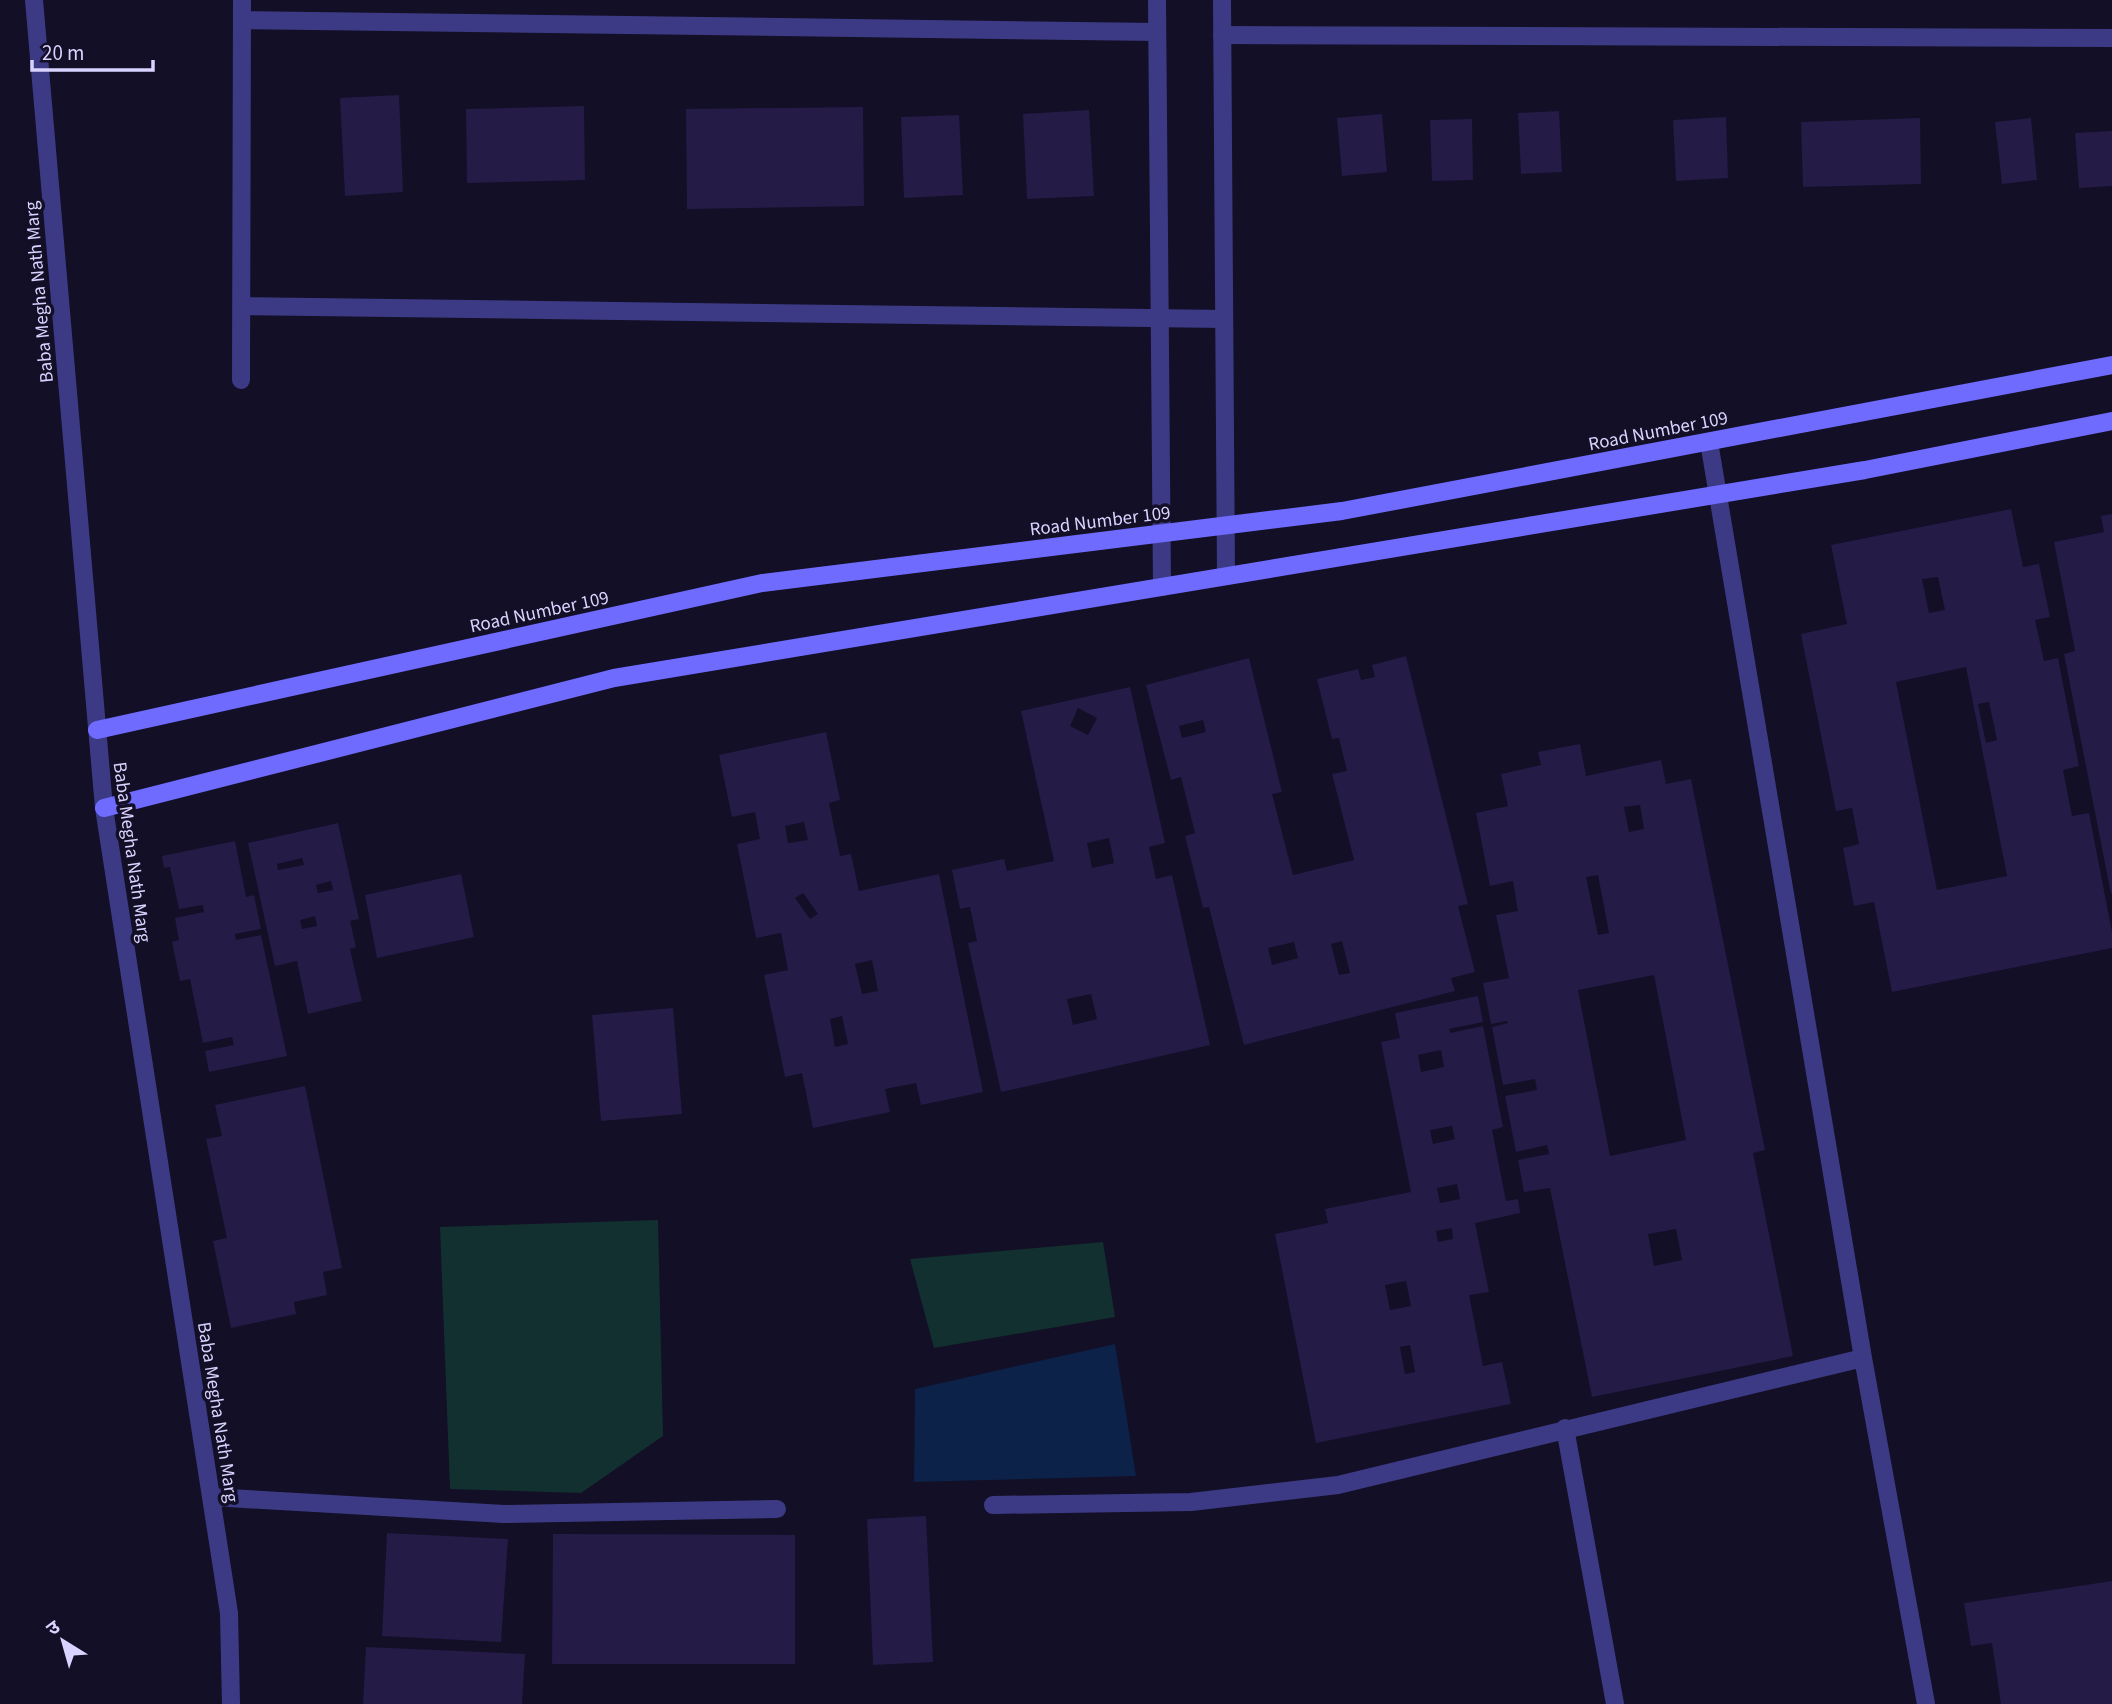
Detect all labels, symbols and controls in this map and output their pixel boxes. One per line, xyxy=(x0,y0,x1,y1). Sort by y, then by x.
scale bar xyxy=(32,28,152,72)
text: 20 m xyxy=(42,38,84,68)
street label: Baba Megha Nath Marg xyxy=(18,200,61,384)
street label: Road Number 109 xyxy=(1586,405,1730,458)
street label: Road Number 109 xyxy=(1028,499,1172,544)
street label: Road Number 109 xyxy=(467,585,611,640)
street label: Baba Megha Nath Marg xyxy=(105,760,158,945)
street label: Baba Megha Nath Marg xyxy=(190,1320,245,1505)
north arrow xyxy=(28,1606,98,1676)
text: उ xyxy=(41,1614,67,1643)

